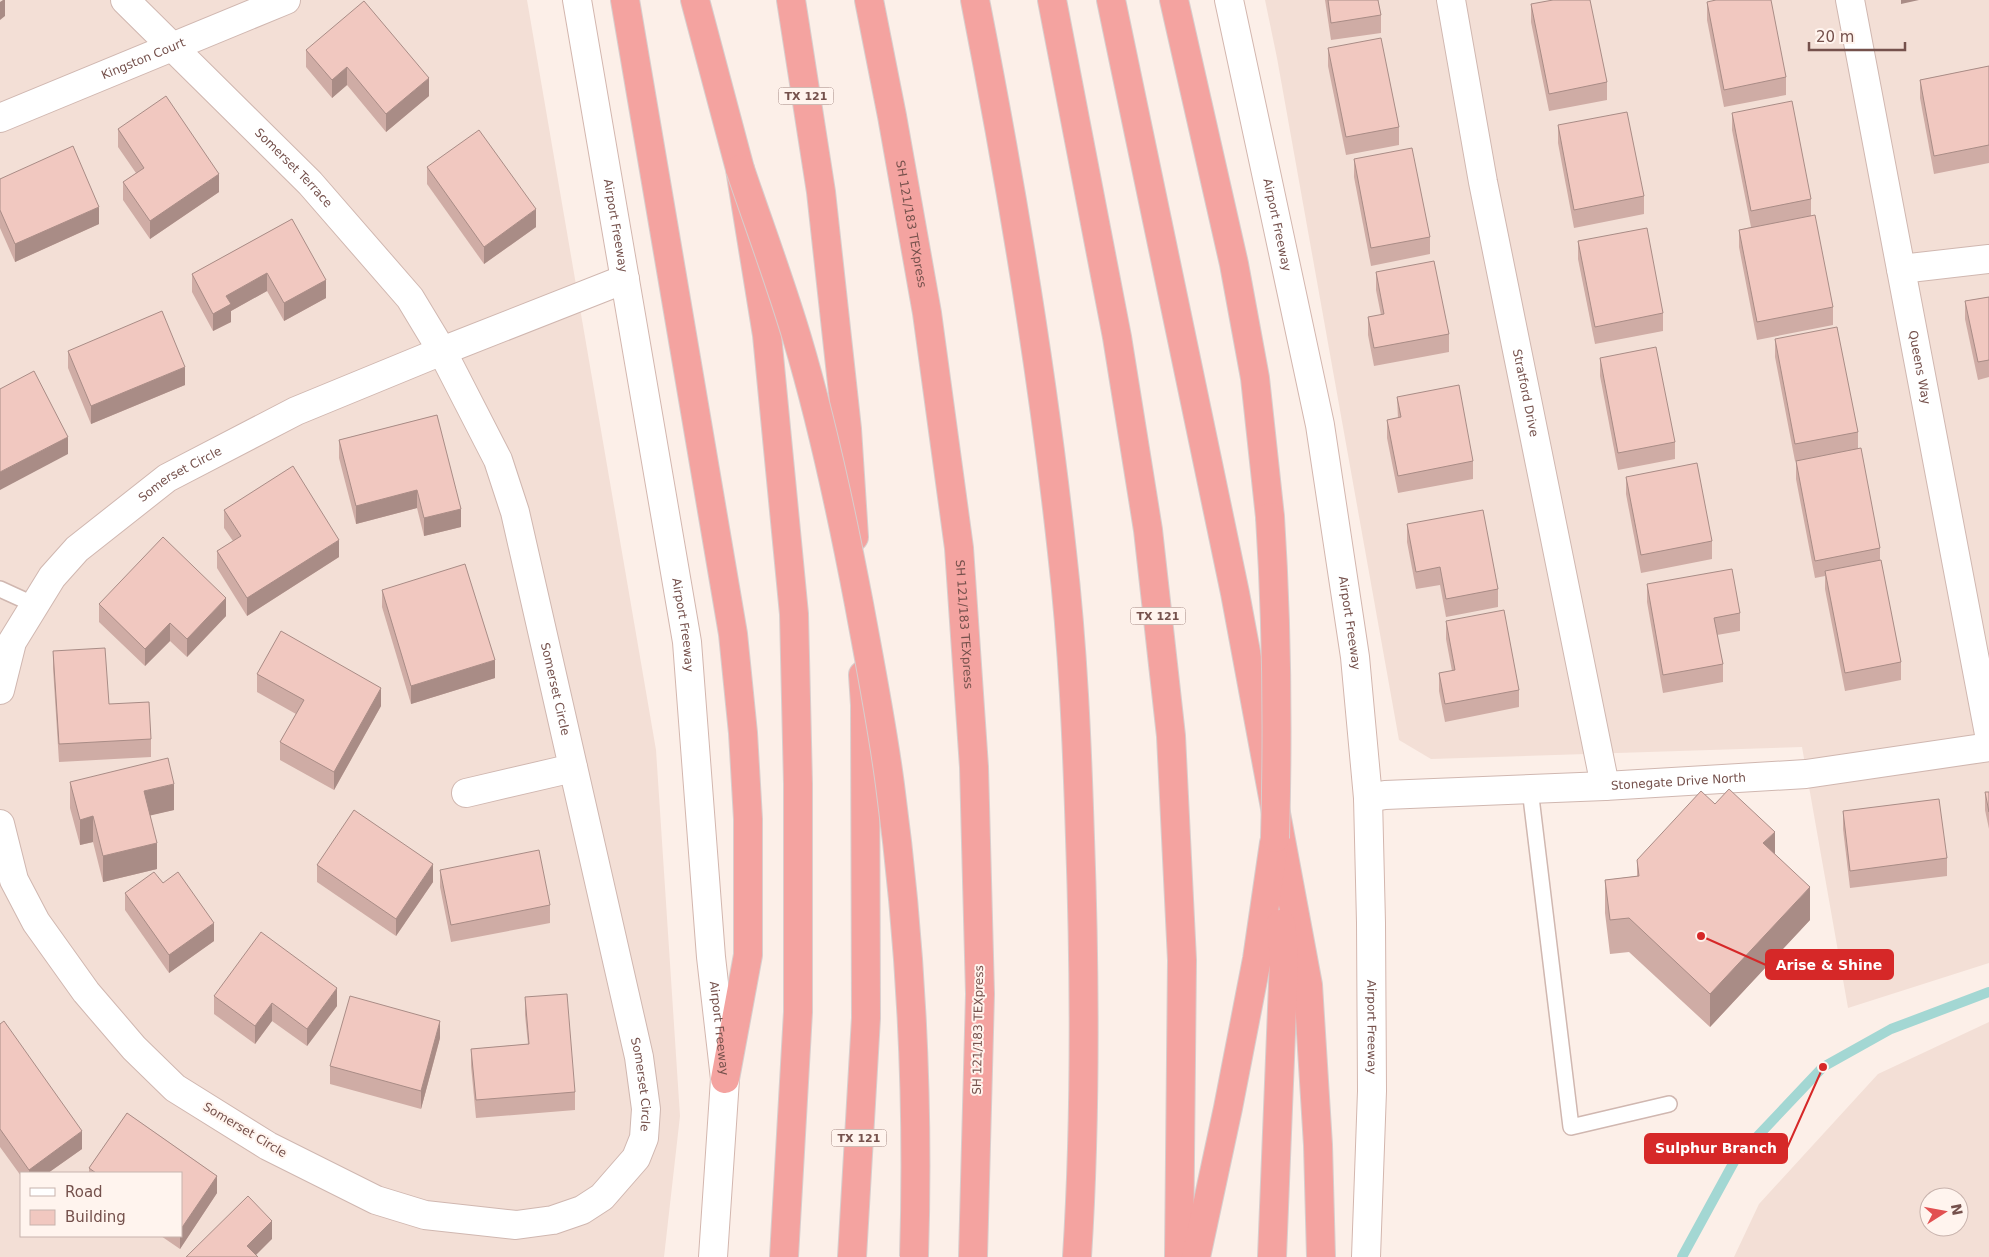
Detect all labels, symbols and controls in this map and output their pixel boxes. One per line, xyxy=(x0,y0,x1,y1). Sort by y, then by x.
scale bar xyxy=(1809,20,1905,52)
text: 20 m xyxy=(1816,28,1854,46)
street label: Kingston Court xyxy=(99,35,187,82)
road number: TX 121 xyxy=(778,88,834,104)
street label: Somerset Terrace xyxy=(252,126,335,210)
street label: SH 121/183 TEXpress xyxy=(893,159,929,289)
street label: Airport Freeway xyxy=(1260,177,1294,273)
street label: Airport Freeway xyxy=(601,178,631,274)
street label: Queens Way xyxy=(1906,329,1933,406)
street label: Stratford Drive xyxy=(1510,348,1541,438)
street label: Somerset Circle xyxy=(136,444,224,505)
street label: SH 121/183 TEXpress xyxy=(953,559,976,689)
street label: Airport Freeway xyxy=(1336,575,1363,671)
street label: Airport Freeway xyxy=(669,577,696,672)
road number: TX 121 xyxy=(1130,608,1186,624)
street label: Somerset Circle xyxy=(538,641,573,737)
street label: Stonegate Drive North xyxy=(1611,771,1746,793)
callout: Arise & Shine xyxy=(1766,950,1893,979)
text: Arise & Shine xyxy=(1776,957,1882,973)
street label: SH 121/183 TEXpress xyxy=(970,965,986,1095)
street label: Airport Freeway xyxy=(707,980,732,1076)
street label: Airport Freeway xyxy=(1364,980,1379,1075)
street label: Somerset Circle xyxy=(628,1036,653,1132)
street label: Somerset Circle xyxy=(201,1100,289,1160)
road number: TX 121 xyxy=(832,1130,886,1146)
callout: Sulphur Branch xyxy=(1645,1134,1787,1163)
text: Sulphur Branch xyxy=(1655,1140,1777,1156)
legend xyxy=(20,1172,182,1237)
text: Road xyxy=(65,1183,103,1201)
north arrow xyxy=(1919,1187,1969,1237)
text: N xyxy=(1948,1202,1966,1217)
text: Building xyxy=(65,1208,126,1226)

